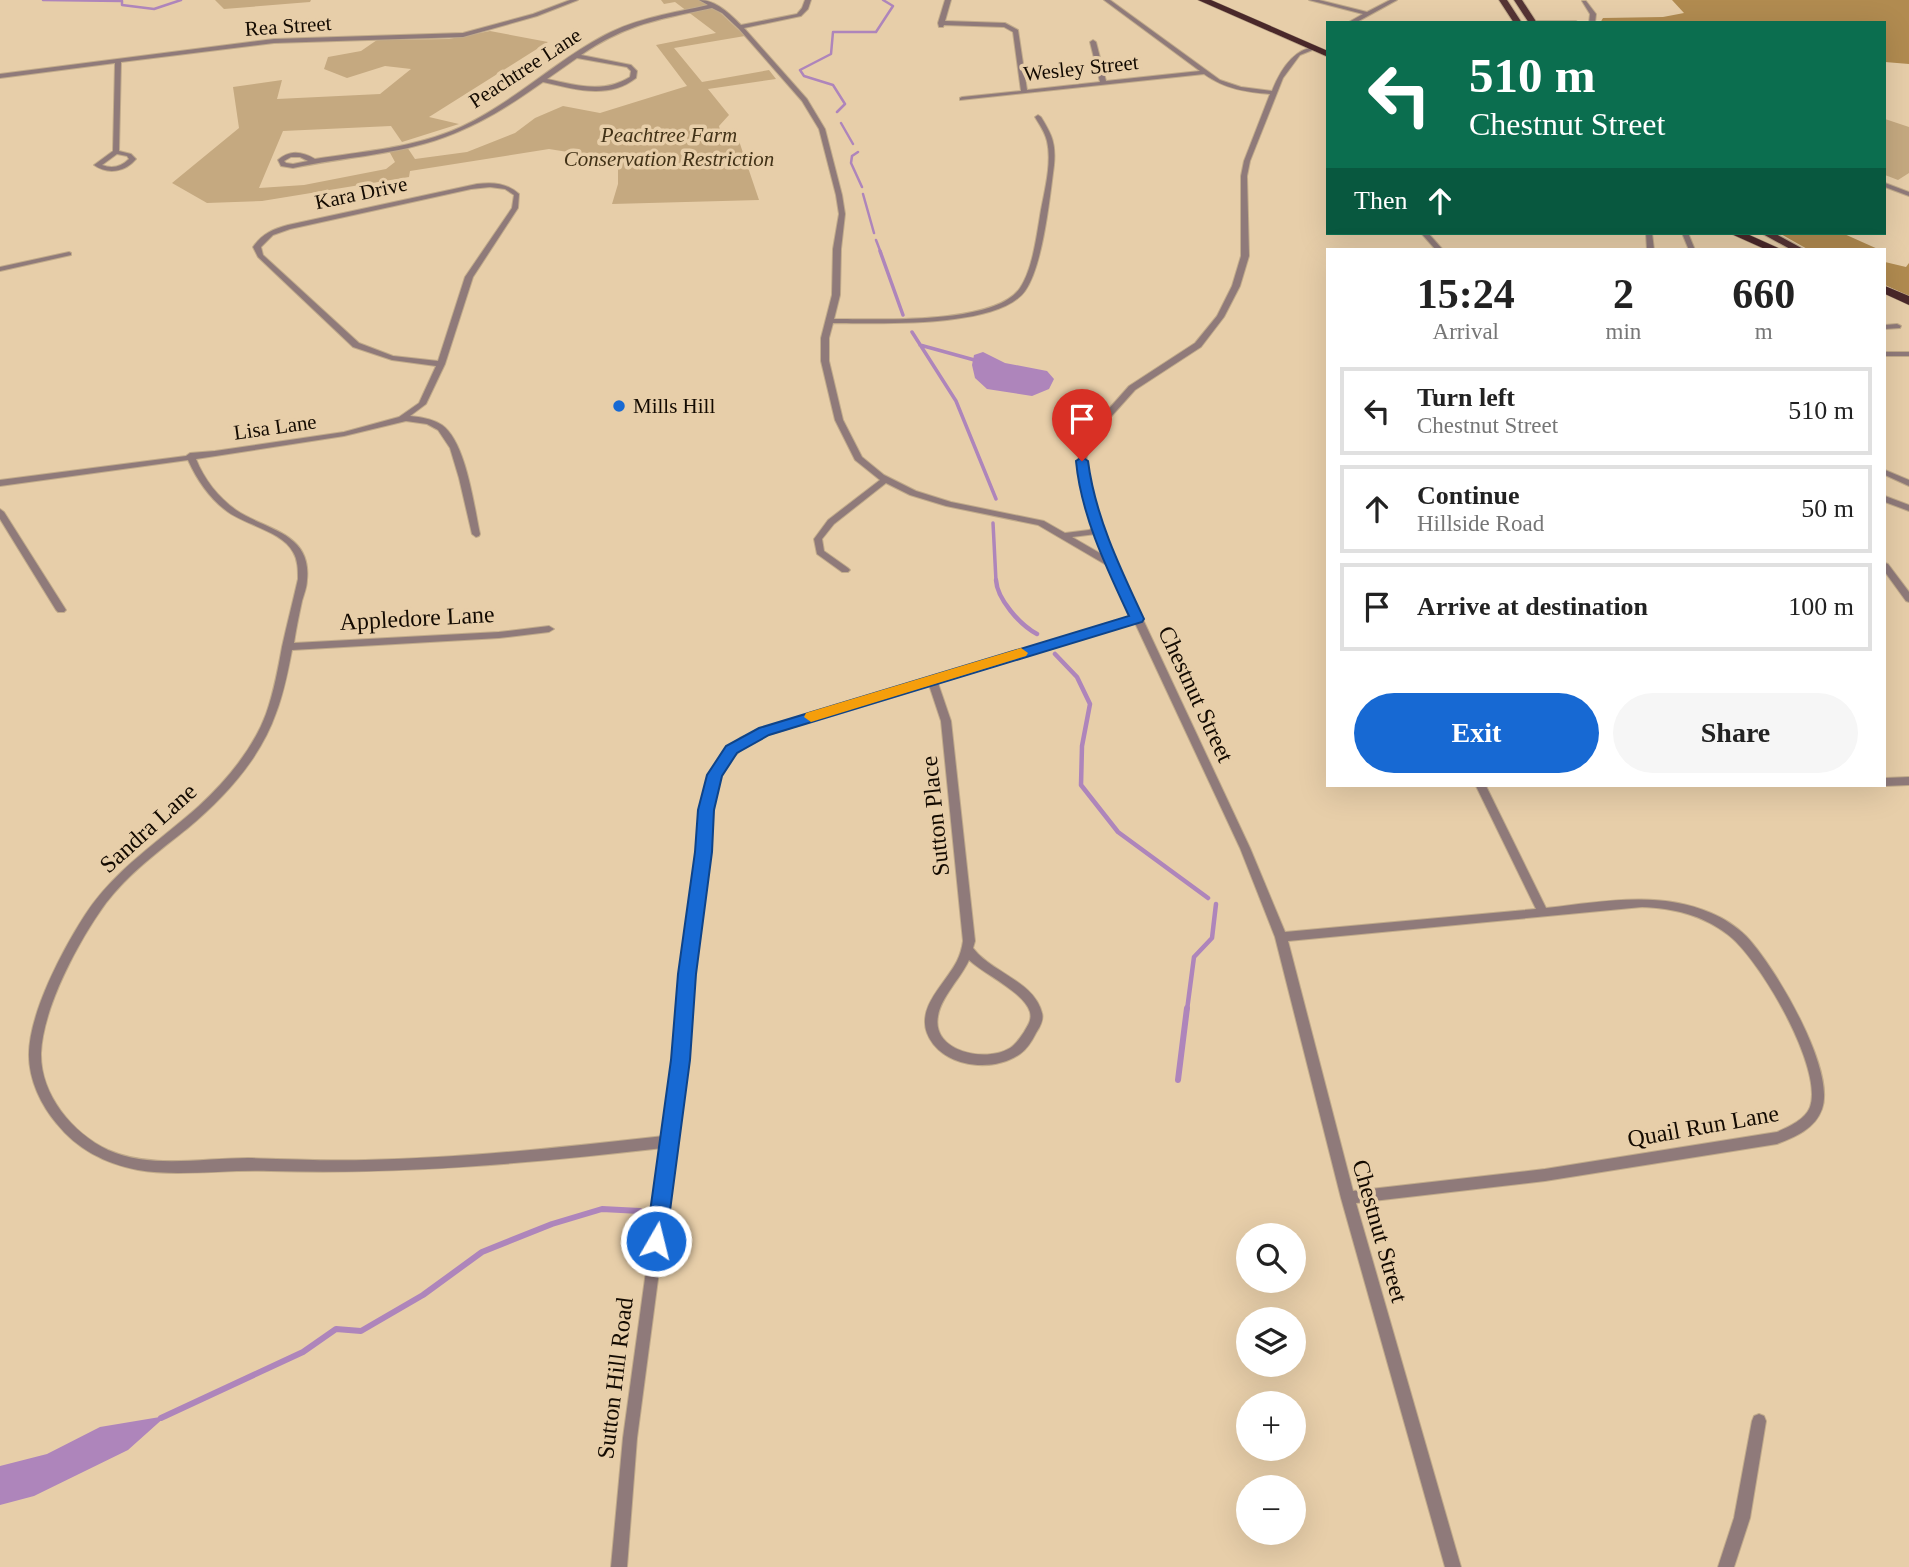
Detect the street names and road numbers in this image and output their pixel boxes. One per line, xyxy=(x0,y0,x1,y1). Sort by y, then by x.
street label: Rea Street xyxy=(244,11,332,41)
street label: Peachtree Lane xyxy=(464,23,586,113)
street label: Wesley Street xyxy=(1022,50,1140,86)
street label: Kara Drive xyxy=(313,172,409,214)
street label: Lisa Lane xyxy=(232,409,318,445)
street label: Appledore Lane xyxy=(339,601,495,635)
street label: Chestnut Street xyxy=(1153,622,1239,767)
street label: Sutton Place xyxy=(916,755,954,877)
street label: Sandra Lane xyxy=(94,778,202,878)
street label: Quail Run Lane xyxy=(1625,1100,1781,1152)
street label: Chestnut Street xyxy=(1347,1157,1413,1306)
street label: Sutton Hill Road xyxy=(592,1296,638,1460)

